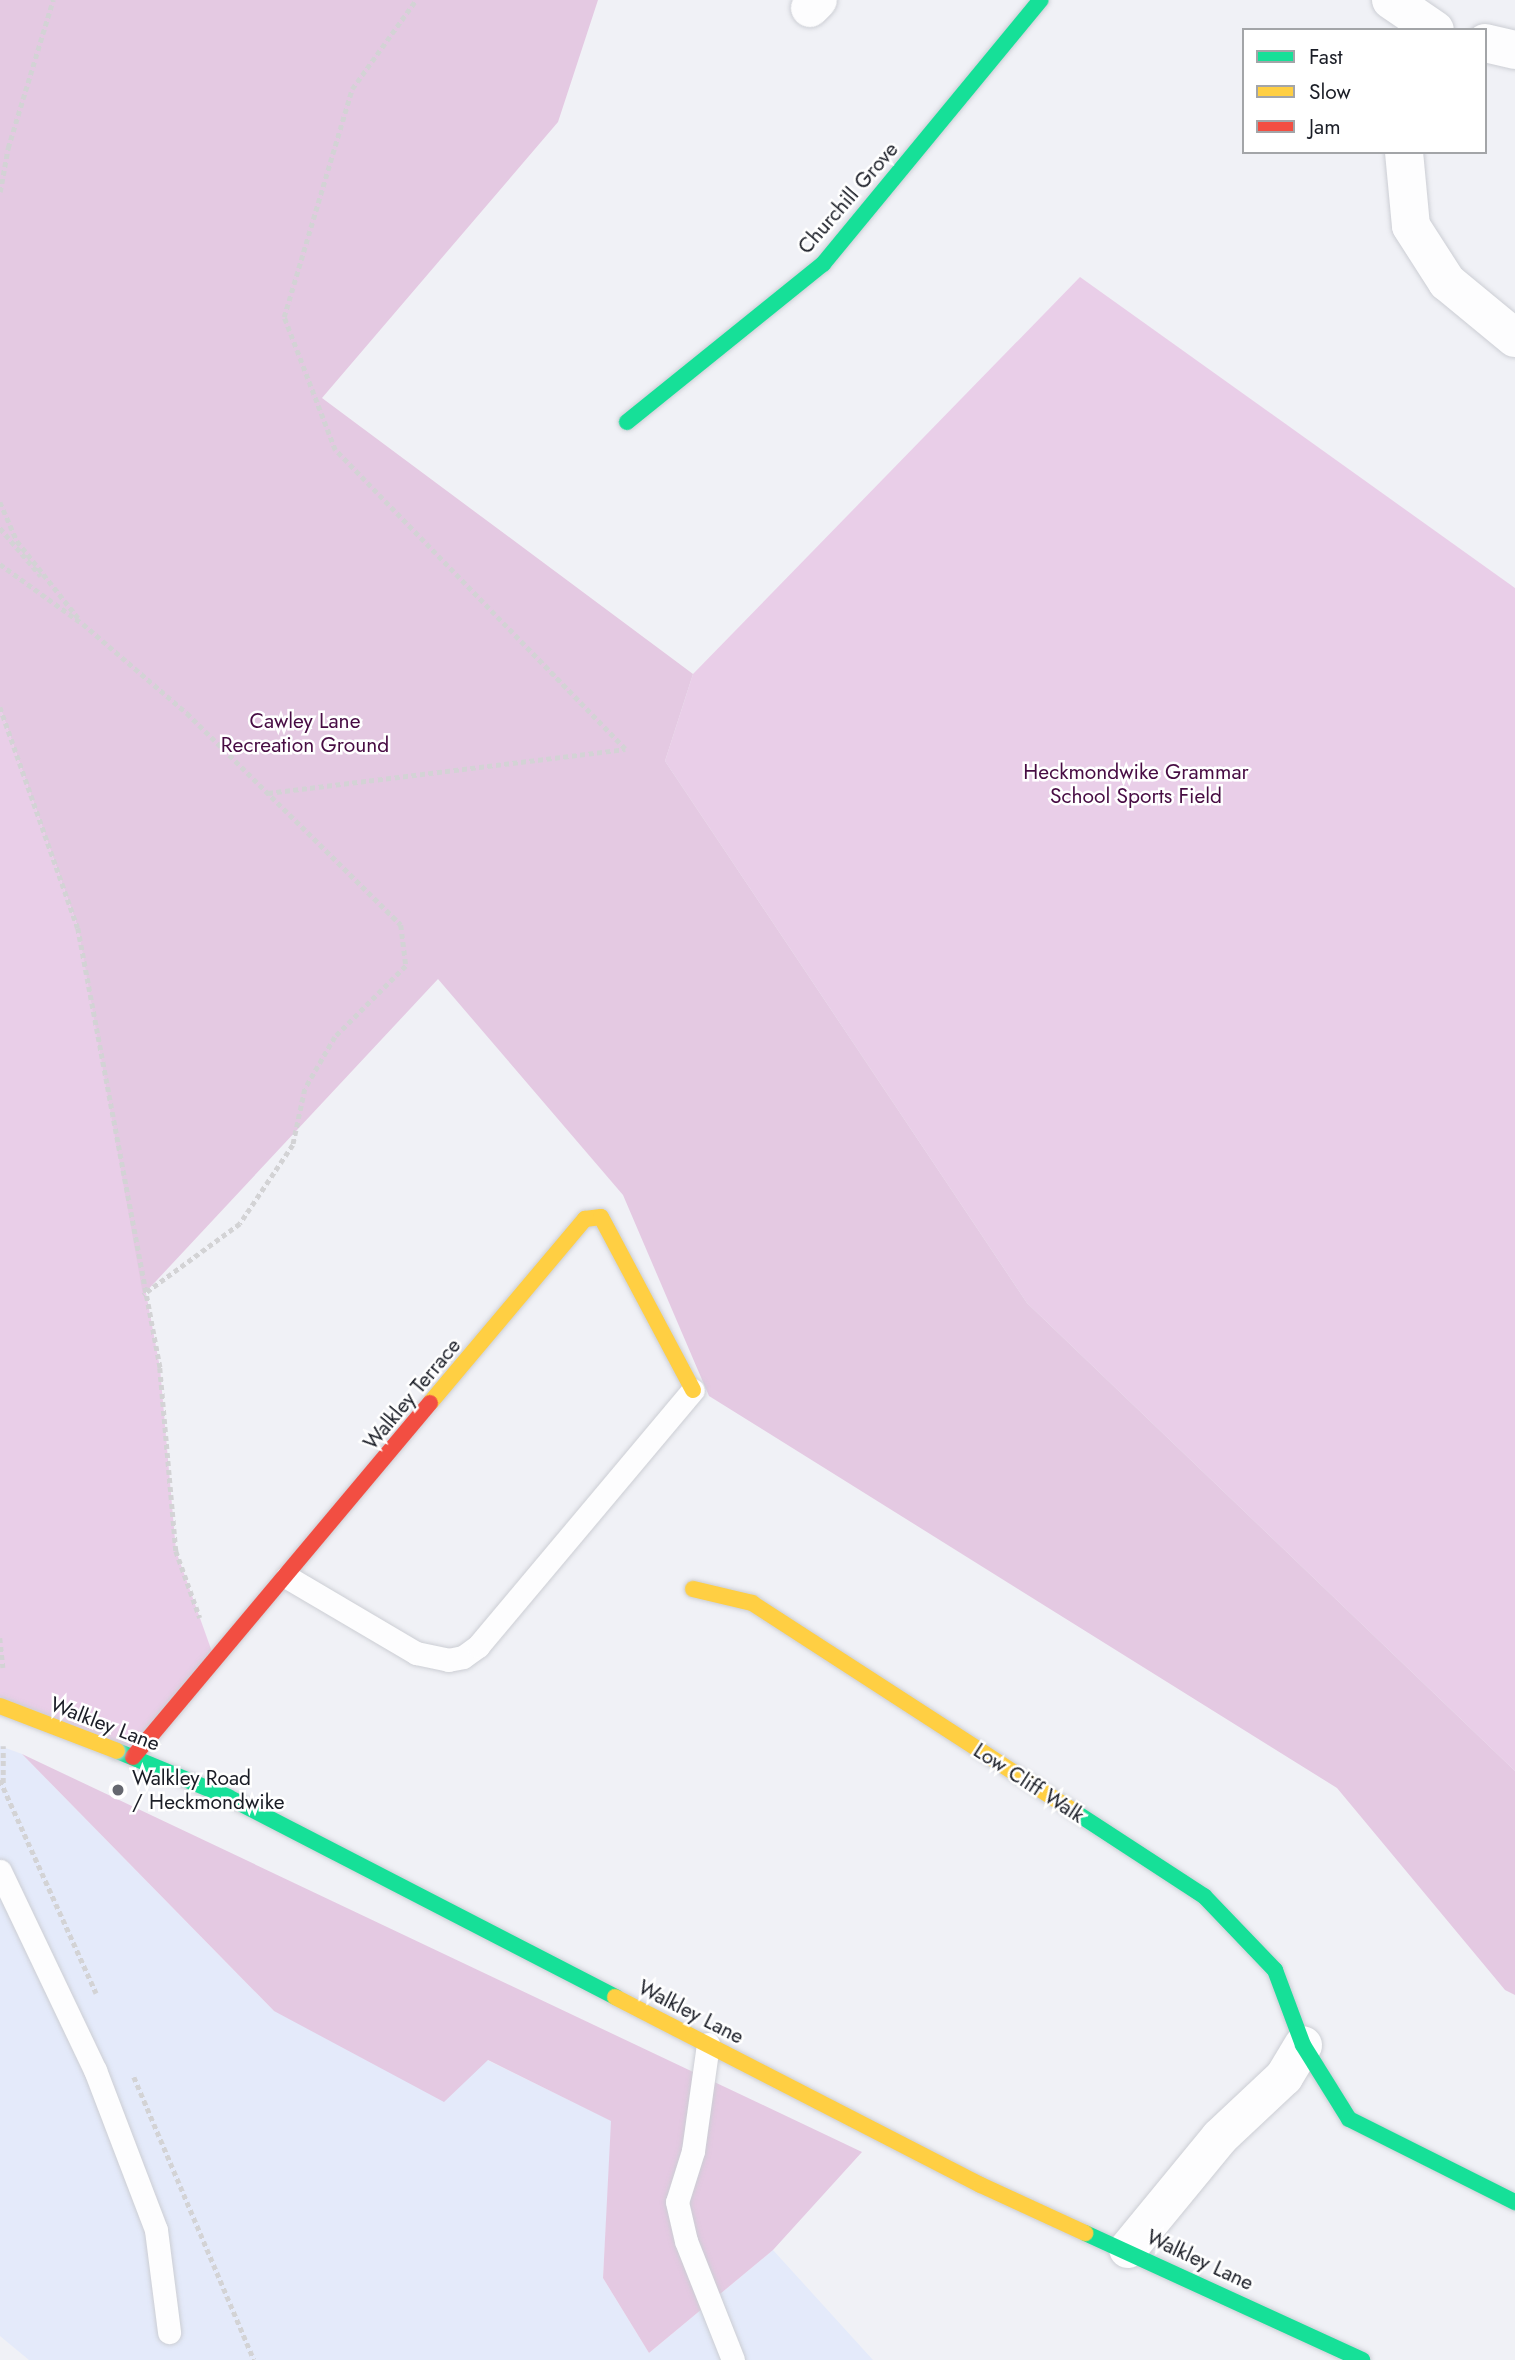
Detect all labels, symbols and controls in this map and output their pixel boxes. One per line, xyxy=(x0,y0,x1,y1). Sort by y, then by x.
legend xyxy=(1242,28,1487,154)
text: Fast xyxy=(1309,42,1342,72)
text: Slow xyxy=(1309,77,1351,107)
text: Jam xyxy=(1309,112,1341,142)
street label: Churchill Grove xyxy=(793,137,903,259)
park label: Cawley Lane Recreation Ground xyxy=(221,708,389,758)
park label: Heckmondwike Grammar School Sports Field xyxy=(1023,759,1249,809)
street label: Walkley Terrace xyxy=(358,1333,466,1455)
street label: Walkley Lane xyxy=(47,1692,163,1756)
street label: Low Cliff Walk xyxy=(969,1738,1089,1828)
place label: Walkley Road / Heckmondwike xyxy=(132,1765,285,1815)
marker: Walkley Road / Heckmondwike xyxy=(110,1782,126,1798)
street label: Walkley Lane xyxy=(634,1975,748,2049)
street label: Walkley Lane xyxy=(1143,2224,1257,2296)

